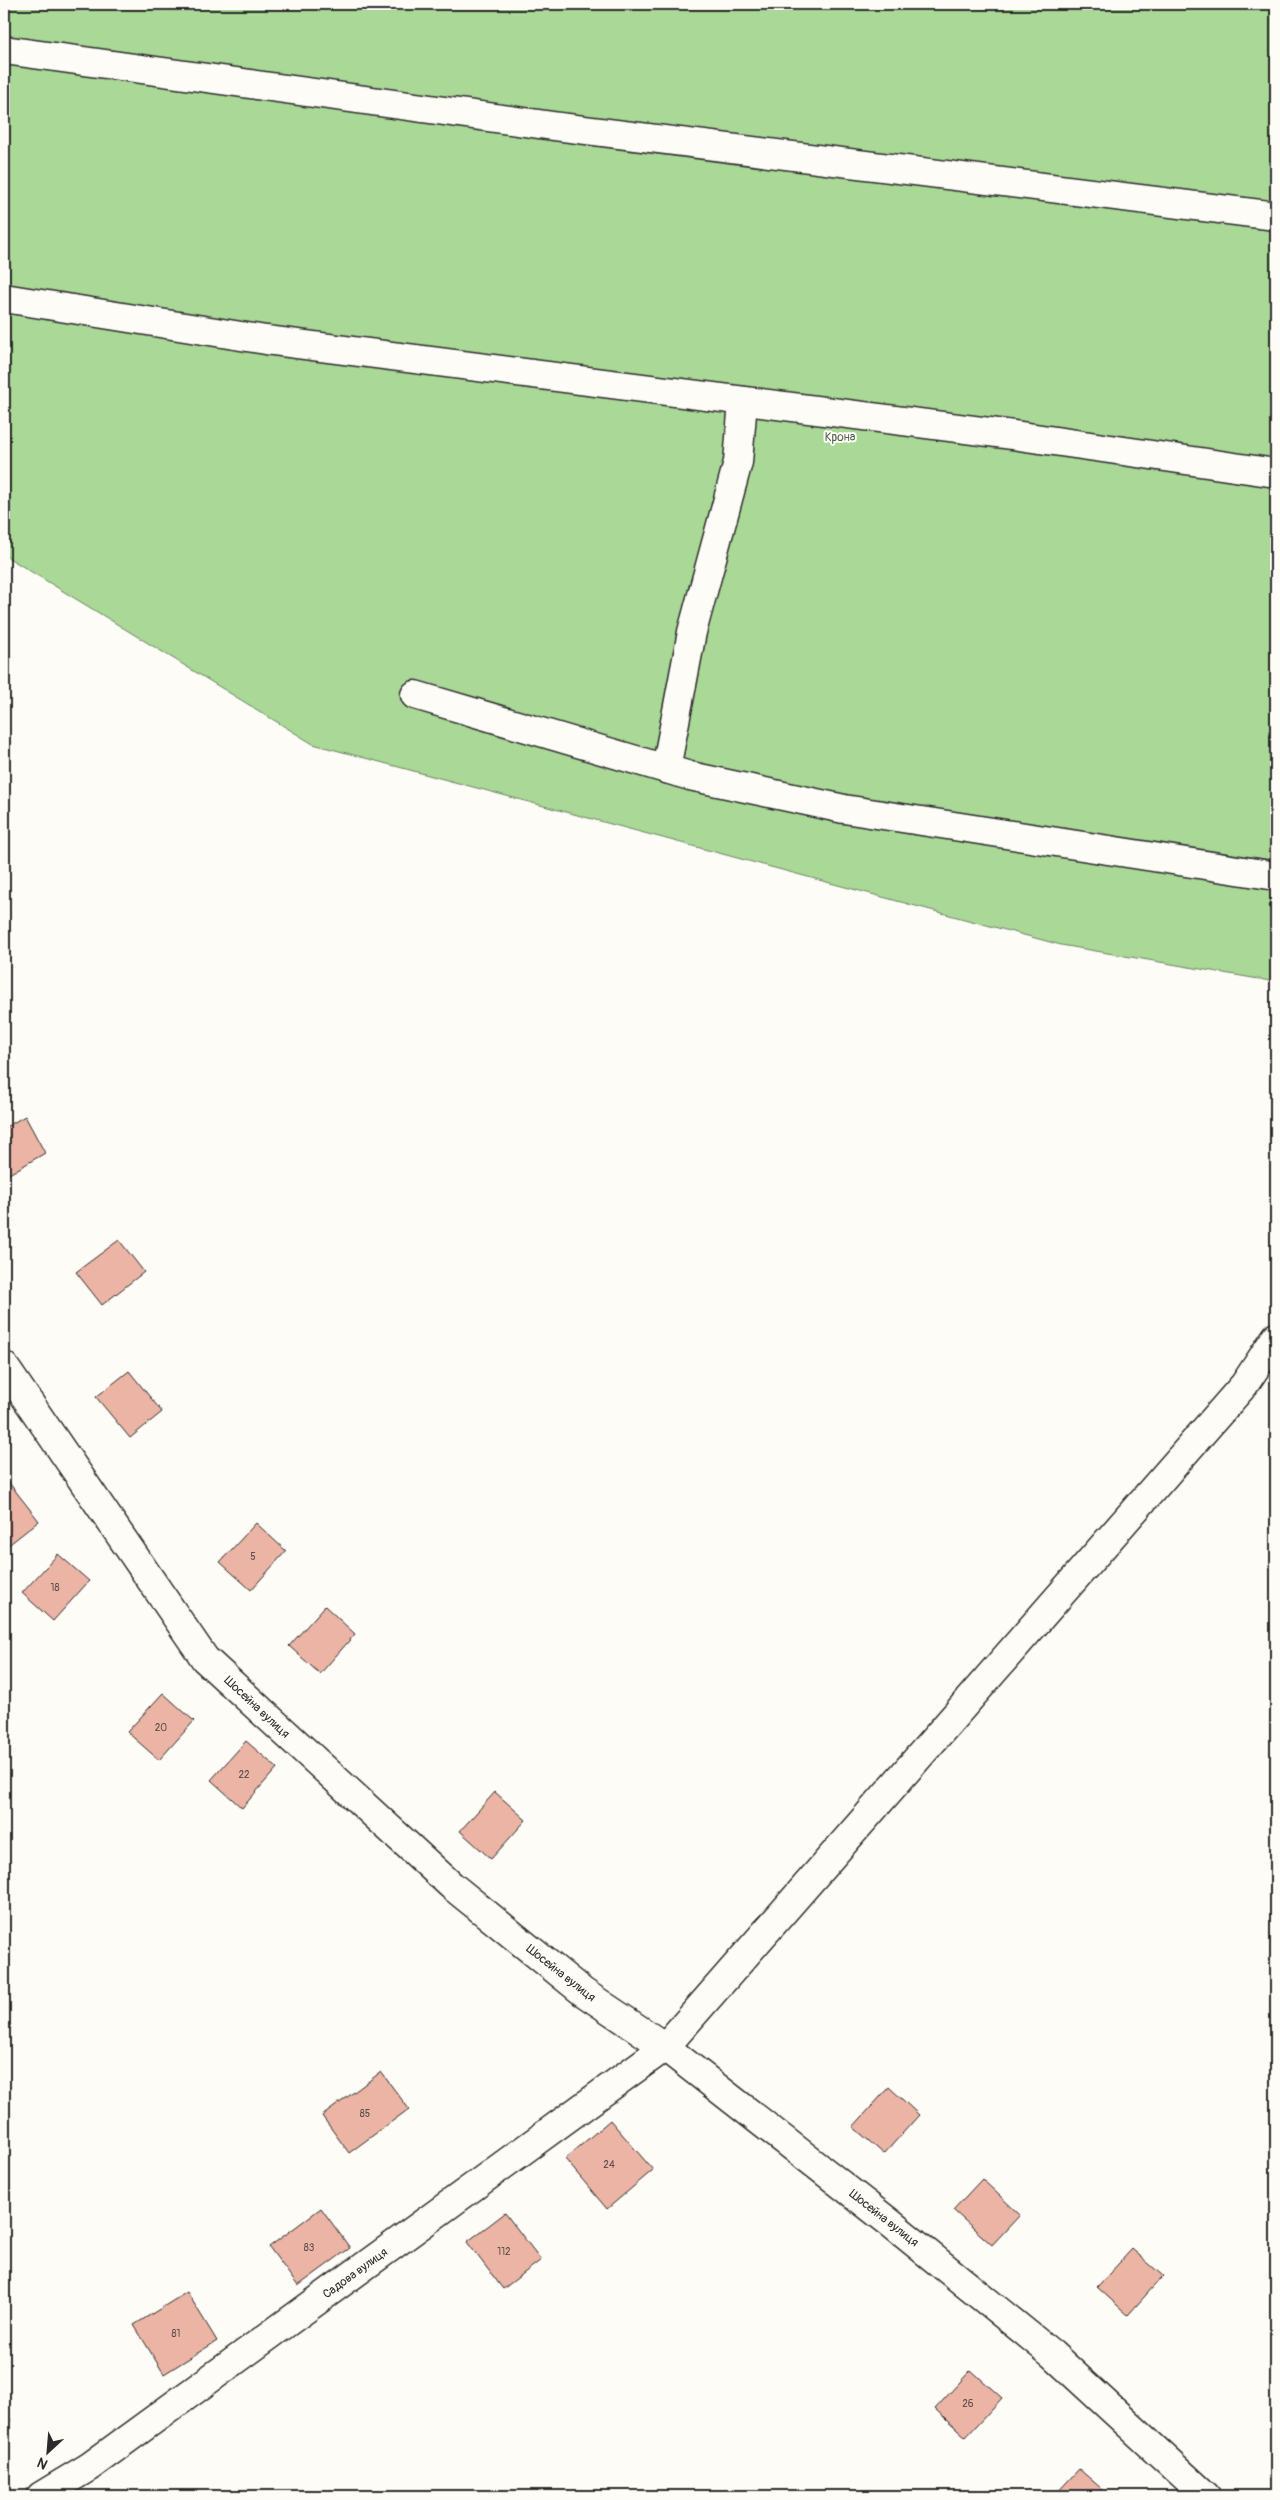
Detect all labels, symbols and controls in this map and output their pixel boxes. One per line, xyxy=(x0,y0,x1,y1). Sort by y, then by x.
park label: Крона xyxy=(825,430,856,445)
house number: 5 xyxy=(250,1551,256,1563)
house number: 18 xyxy=(51,1582,59,1594)
street label: Шосейна вулиця xyxy=(221,1673,293,1742)
house number: 20 xyxy=(155,1722,167,1734)
house number: 22 xyxy=(238,1769,250,1781)
street label: Шосейна вулиця xyxy=(523,1942,599,2005)
house number: 85 xyxy=(360,2108,370,2120)
house number: 24 xyxy=(603,2159,615,2171)
street label: Шосейна вулиця xyxy=(846,2187,922,2250)
house number: 83 xyxy=(304,2242,315,2254)
street label: Садова вулиця xyxy=(320,2245,391,2302)
house number: 112 xyxy=(497,2246,511,2258)
house number: 81 xyxy=(172,2328,181,2340)
house number: 26 xyxy=(962,2398,974,2410)
north arrow xyxy=(22,2428,72,2478)
text: N xyxy=(35,2454,51,2473)

